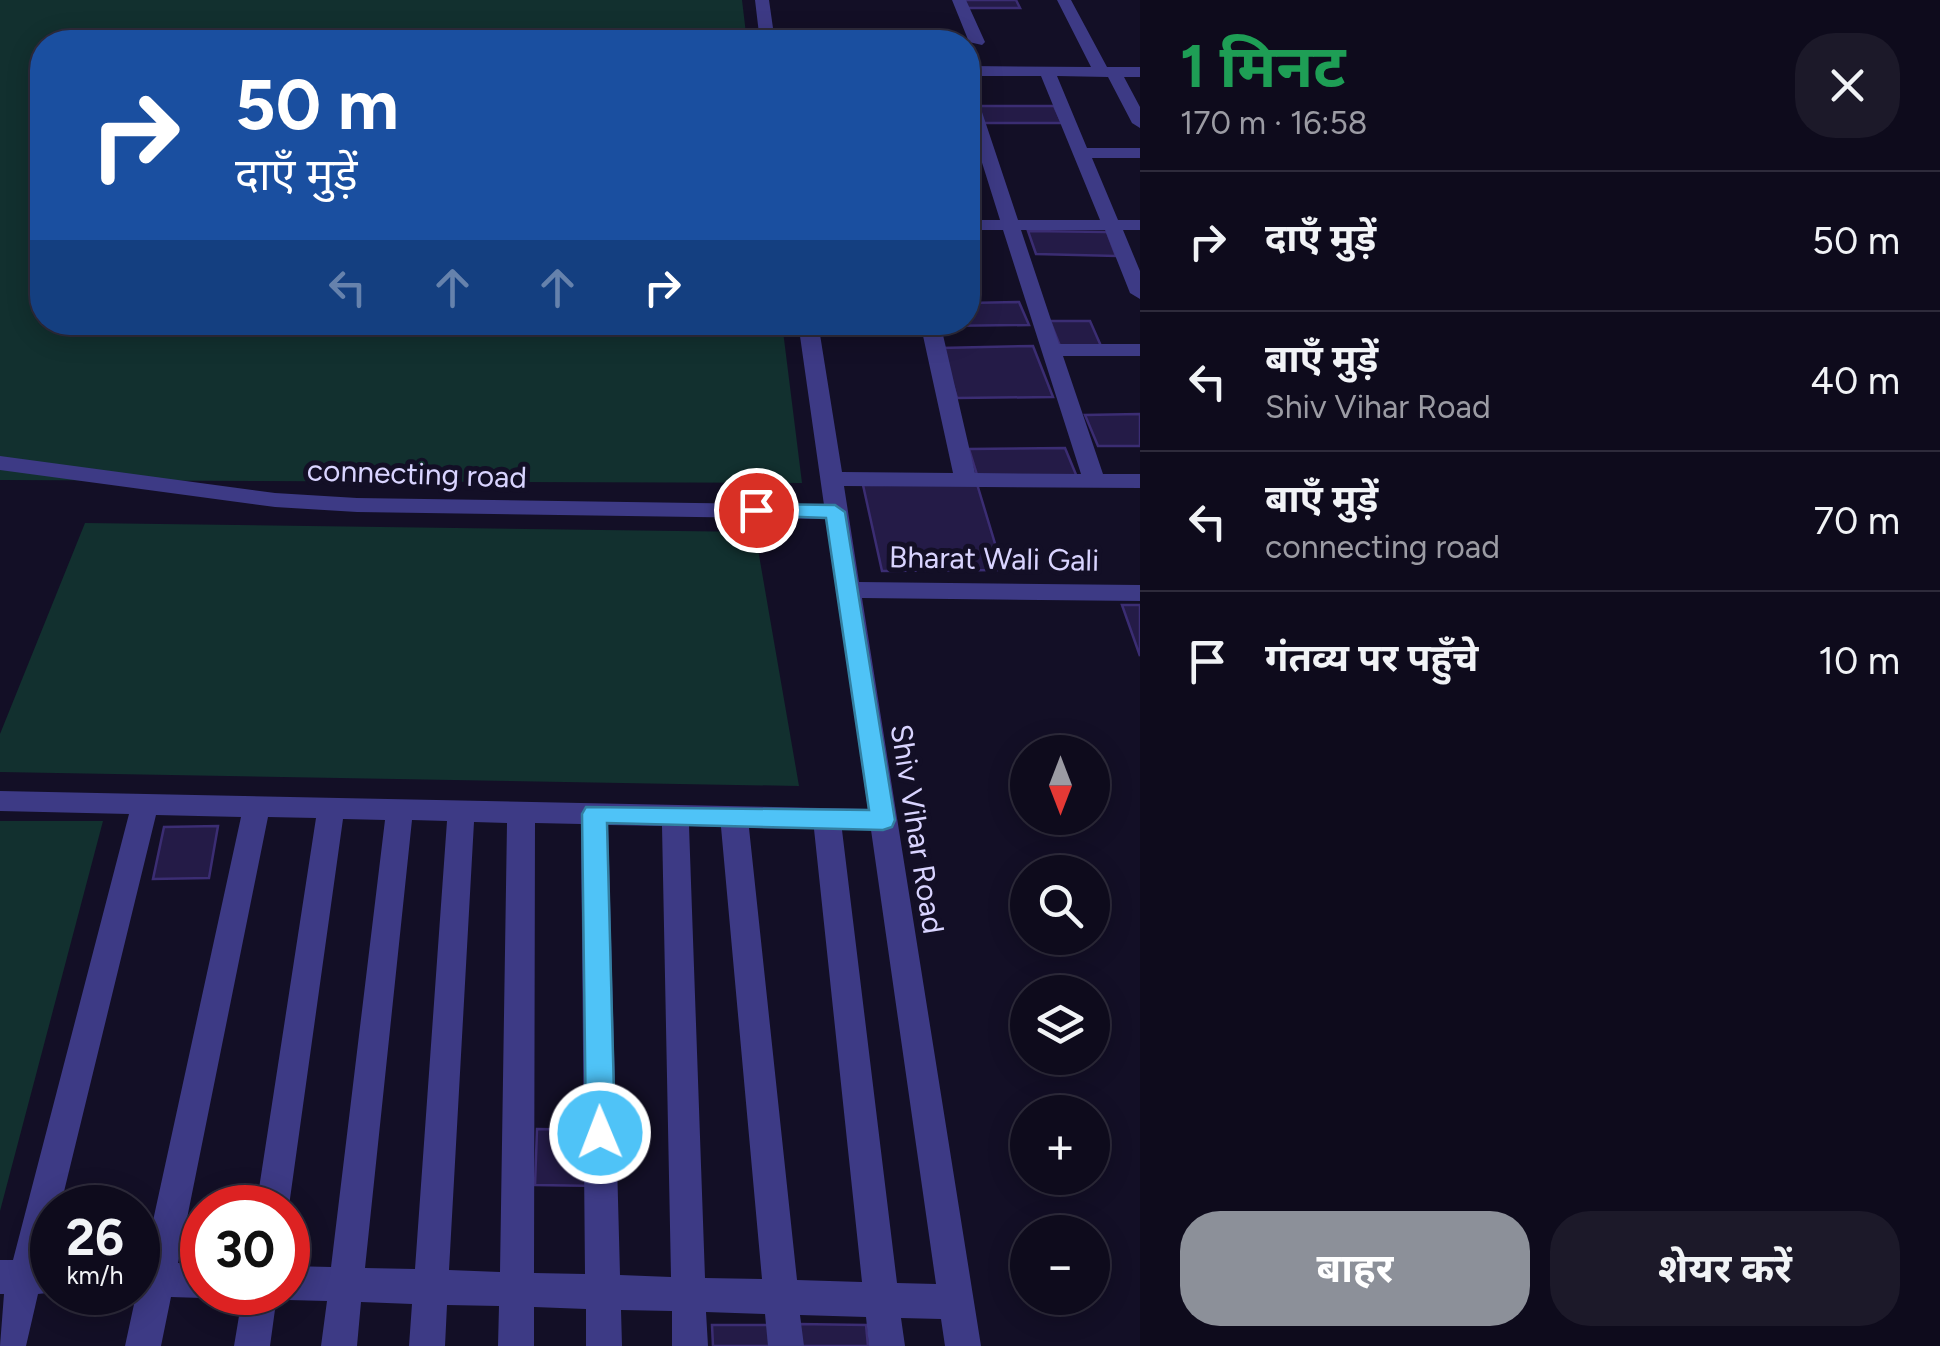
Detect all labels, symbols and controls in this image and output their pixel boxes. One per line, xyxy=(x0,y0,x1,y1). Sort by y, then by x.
text: 1 मिनट xyxy=(1180,30,1346,102)
button: close xyxy=(1795,33,1900,138)
text: 50 m xyxy=(235,62,399,147)
icon: right xyxy=(70,70,200,200)
text: 170 m · 16:58 xyxy=(1180,104,1367,142)
text: दाएँ मुड़ें xyxy=(235,147,358,201)
icon: right xyxy=(1180,214,1235,269)
text: दाएँ मुड़ें xyxy=(1265,215,1376,261)
text: 50 m xyxy=(1812,218,1900,264)
icon: left xyxy=(320,260,375,315)
icon: ahead xyxy=(425,260,480,315)
icon: ahead xyxy=(530,260,585,315)
icon: right xyxy=(635,260,690,315)
text: बाएँ मुड़ें xyxy=(1265,336,1378,382)
icon: left xyxy=(1180,354,1235,409)
text: 40 m xyxy=(1810,358,1900,404)
text: Shiv Vihar Road xyxy=(1265,388,1491,426)
street label: connecting road xyxy=(306,451,528,496)
pin xyxy=(714,468,799,553)
text: बाएँ मुड़ें xyxy=(1265,476,1378,522)
icon: arrive xyxy=(729,483,784,538)
icon: left xyxy=(1180,494,1235,549)
text: 70 m xyxy=(1814,498,1900,544)
text: connecting road xyxy=(1265,528,1500,566)
street label: Bharat Wali Gali xyxy=(889,538,1099,579)
icon: arrive xyxy=(1180,634,1235,689)
text: गंतव्य पर पहुँचे xyxy=(1265,635,1478,681)
text: 10 m xyxy=(1818,638,1900,684)
street label: Shiv Vihar Road xyxy=(883,722,952,936)
north arrow xyxy=(1010,735,1110,835)
map controls xyxy=(1010,735,1110,1315)
button: search xyxy=(1010,855,1110,955)
button: layers xyxy=(1010,975,1110,1075)
position arrow xyxy=(548,1081,652,1185)
button: + xyxy=(1010,1095,1110,1195)
speed limit sign: 30 xyxy=(180,1185,310,1315)
text: 26 xyxy=(66,1207,124,1268)
button: बाहर xyxy=(1180,1211,1530,1326)
button: शेयर करें xyxy=(1550,1211,1900,1326)
button: − xyxy=(1010,1215,1110,1315)
text: km/h xyxy=(66,1260,124,1290)

